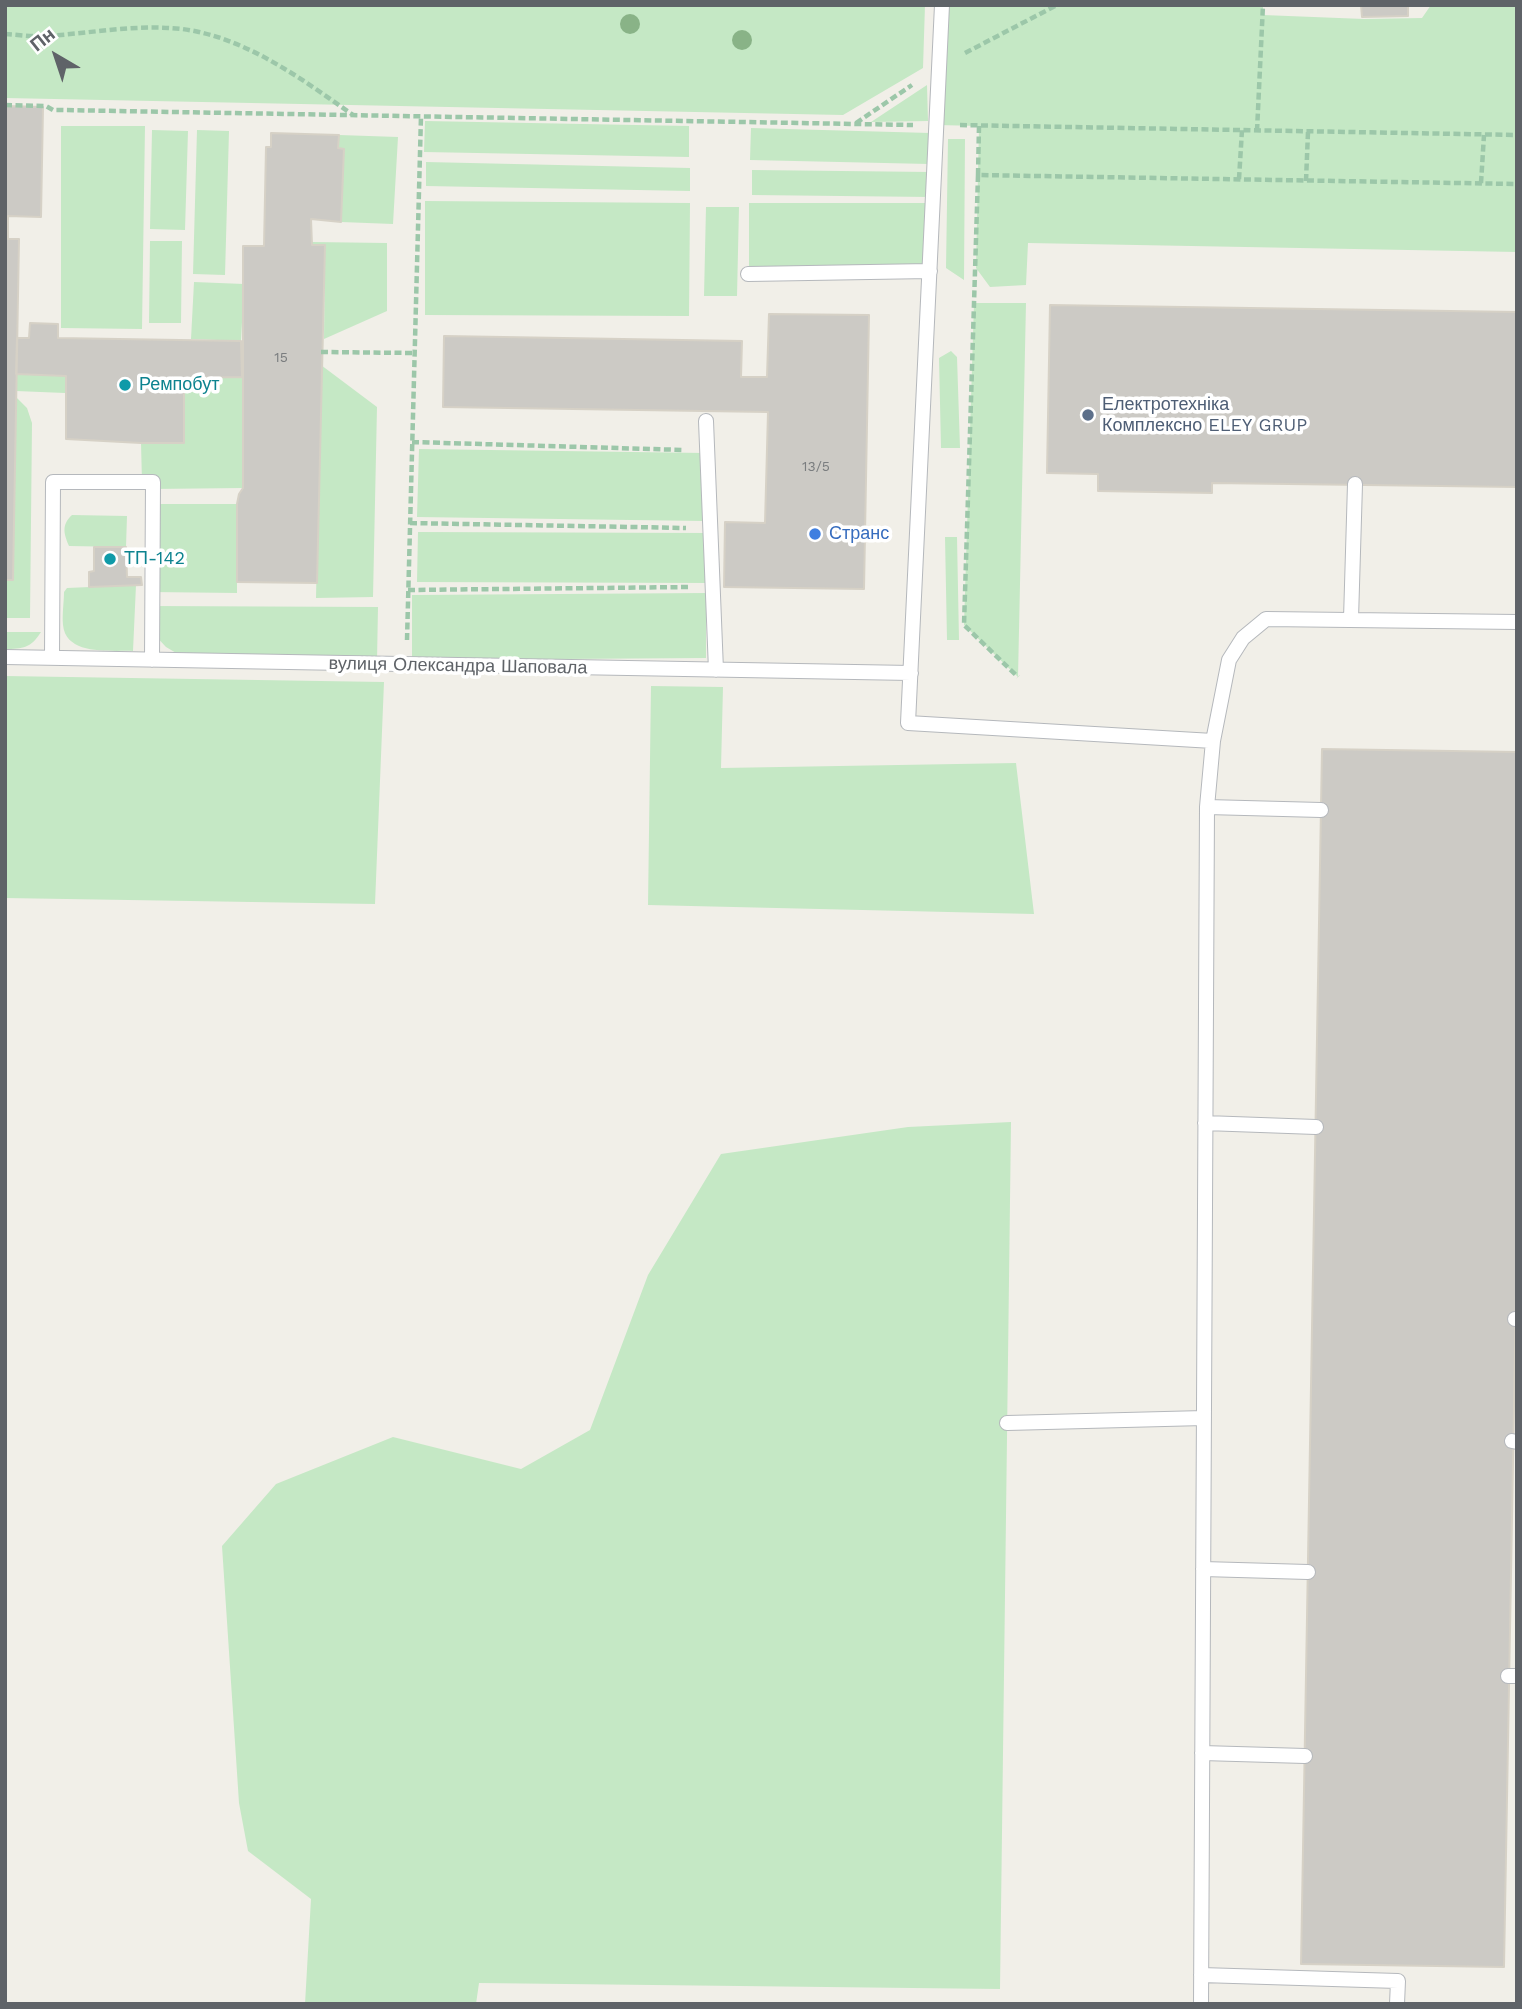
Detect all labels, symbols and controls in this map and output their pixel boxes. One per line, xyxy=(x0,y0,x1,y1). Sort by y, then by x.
north arrow xyxy=(21,21,91,91)
text: Пн xyxy=(25,22,59,56)
house number: 15 xyxy=(274,350,288,366)
place label: Ремпобут xyxy=(139,374,220,396)
marker: Ремпобут xyxy=(117,377,133,393)
place label: Електротехніка Комплексно ELEY GRUP xyxy=(1102,394,1307,436)
marker: Електротехніка Комплексно ELEY GRUP xyxy=(1080,407,1096,423)
house number: 13/5 xyxy=(802,459,830,475)
place label: Странс xyxy=(829,523,889,545)
marker: Странс xyxy=(807,526,823,542)
place label: ТП-142 xyxy=(124,548,185,570)
marker: ТП-142 xyxy=(102,551,118,567)
street label: вулиця Олександра Шаповала xyxy=(328,653,588,679)

